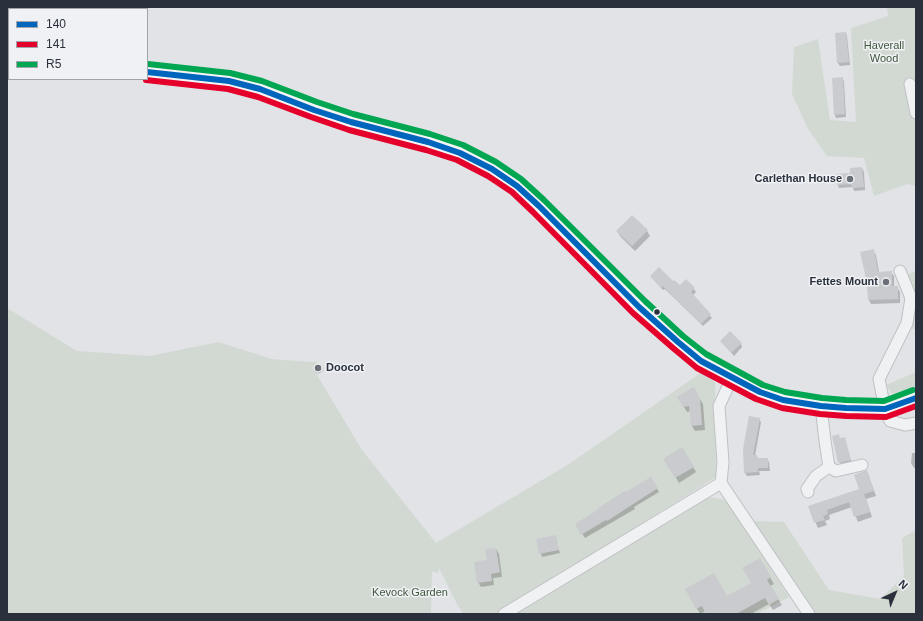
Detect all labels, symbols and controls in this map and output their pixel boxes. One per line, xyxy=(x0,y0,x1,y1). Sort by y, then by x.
legend xyxy=(8,8,148,80)
text: 140 xyxy=(46,17,66,31)
text: 141 xyxy=(46,37,66,51)
park label: Haverall Wood xyxy=(864,39,904,65)
text: R5 xyxy=(46,57,61,71)
place label: Carlethan House xyxy=(755,172,842,186)
marker: Carlethan House xyxy=(845,174,855,184)
place label: Fettes Mount xyxy=(810,275,878,289)
marker: Fettes Mount xyxy=(881,277,891,287)
unlabelled marker xyxy=(652,307,662,317)
place label: Doocot xyxy=(326,361,364,375)
marker: Doocot xyxy=(313,363,323,373)
north arrow xyxy=(875,573,915,613)
text: N xyxy=(896,577,910,591)
park label: Kevock Garden xyxy=(372,586,448,600)

